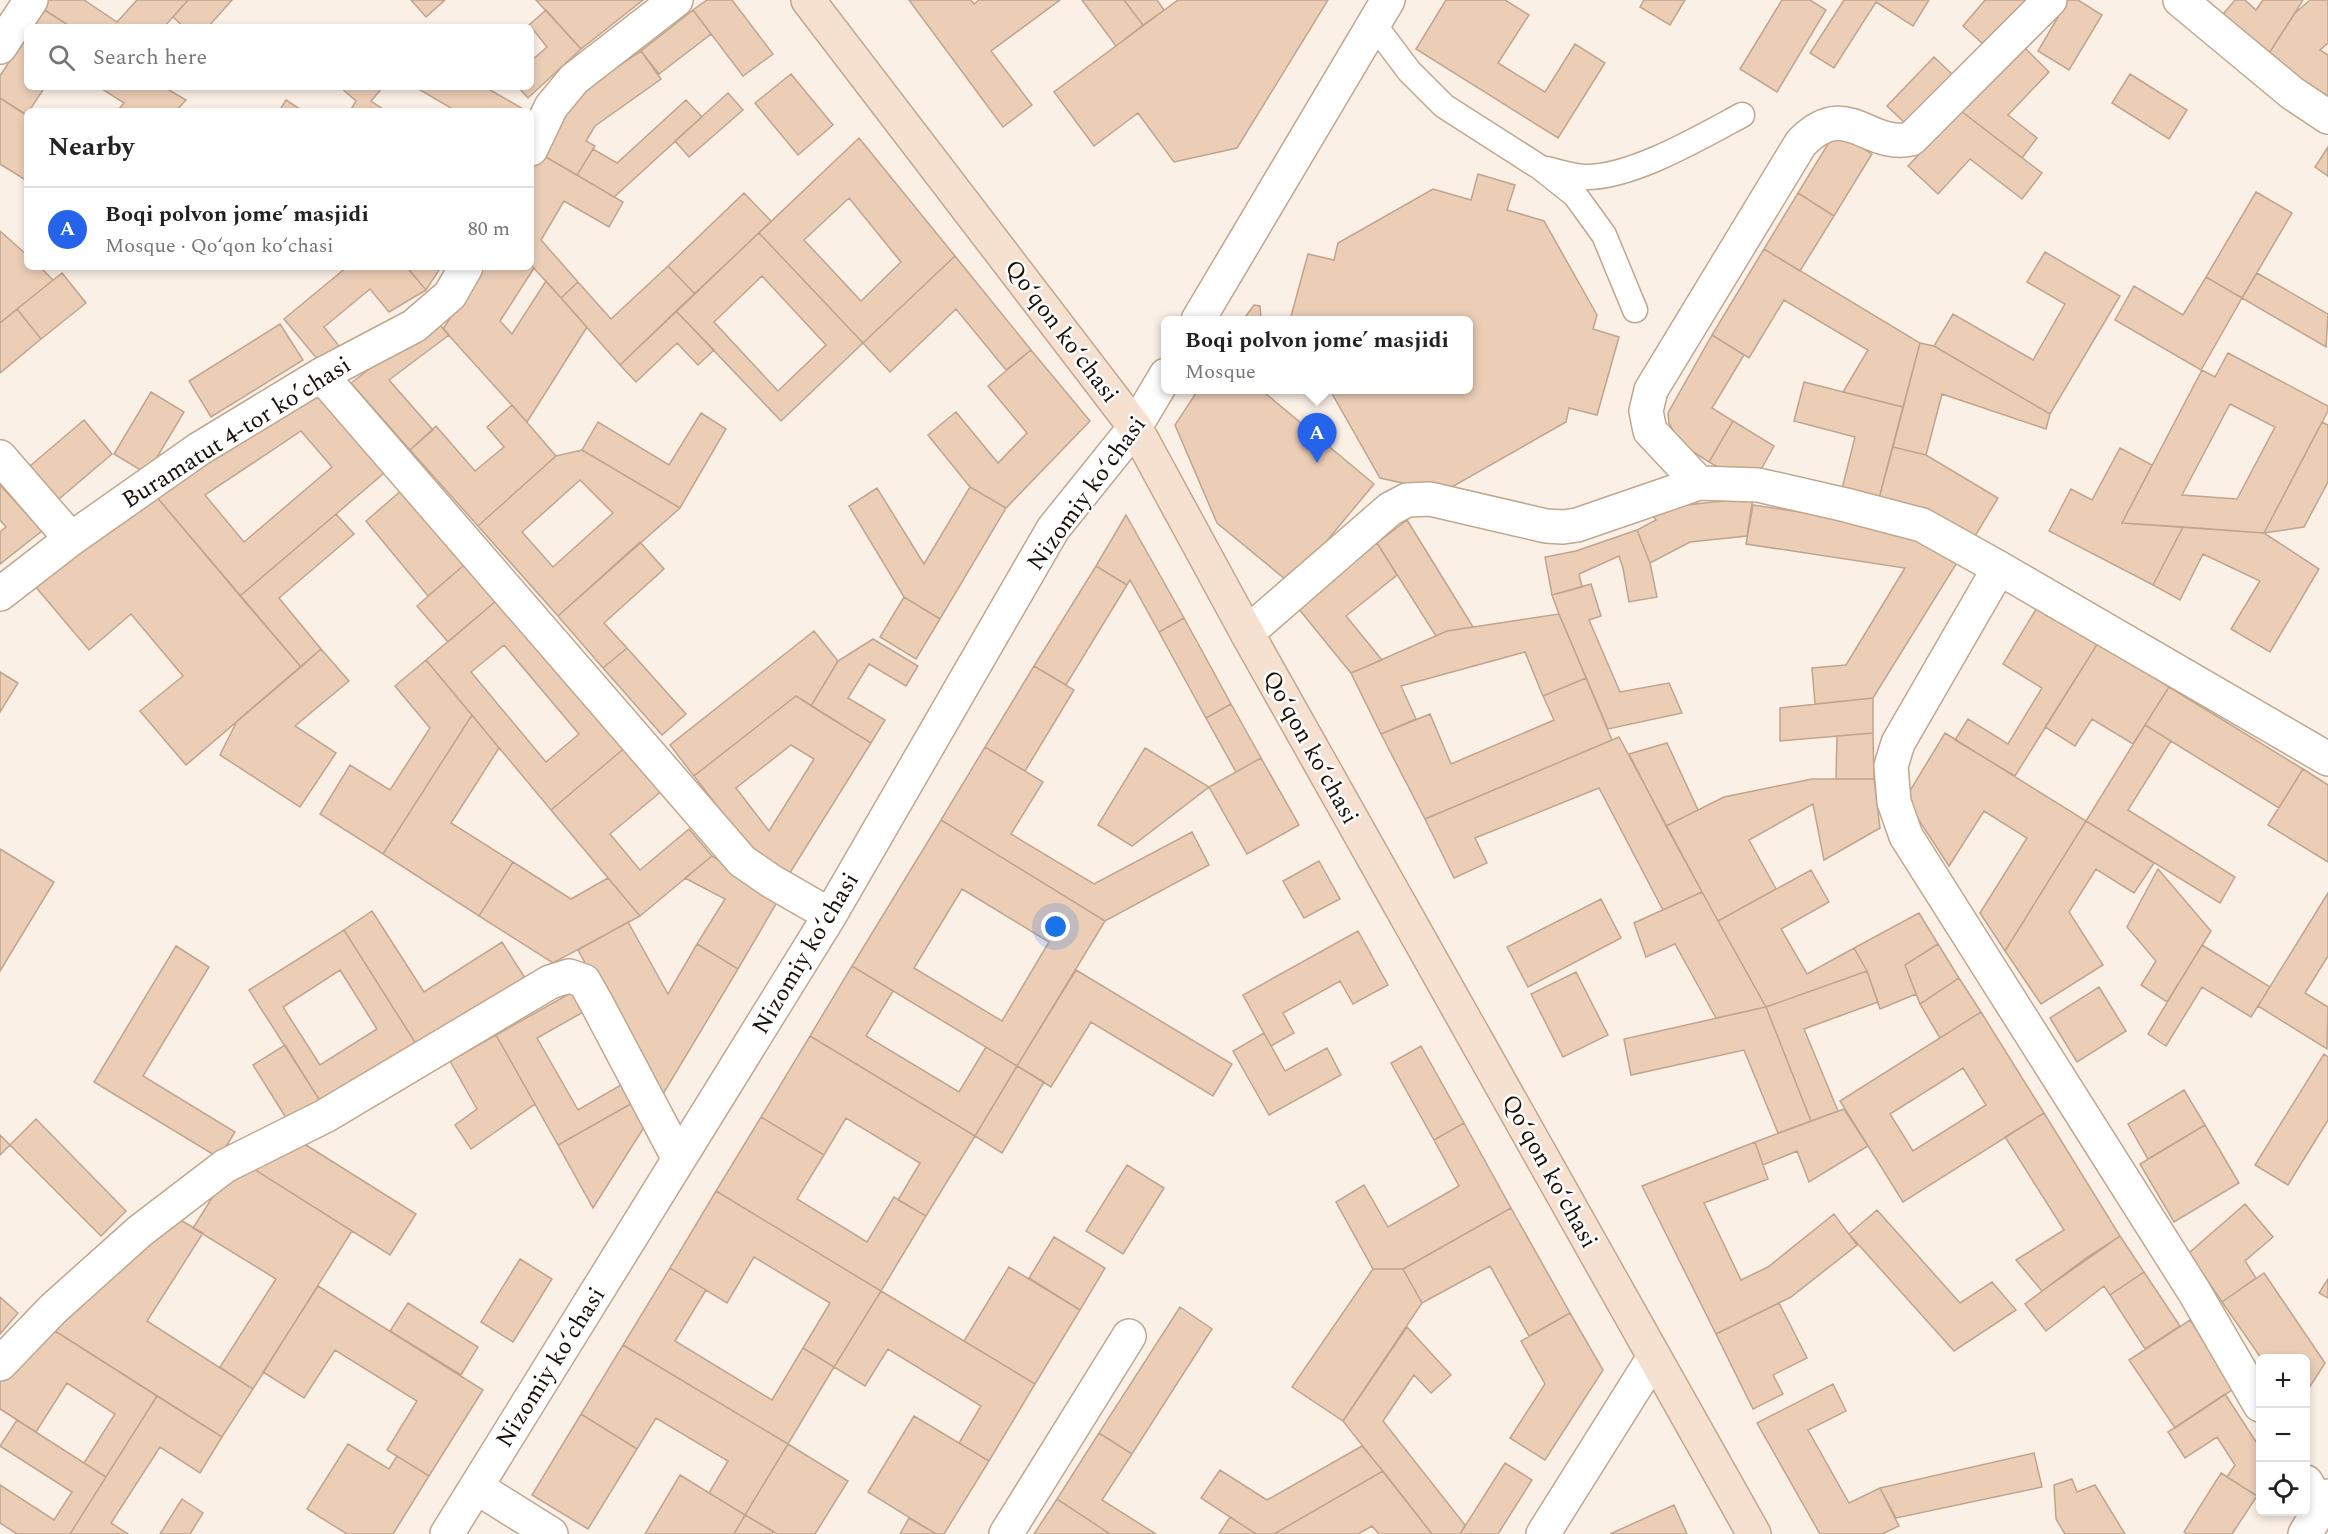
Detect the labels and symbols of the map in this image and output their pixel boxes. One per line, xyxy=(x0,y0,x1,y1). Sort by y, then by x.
street label: Qoʻqon koʻchasi xyxy=(995,252,1127,411)
street label: Buramatut 4-tor koʼchasi xyxy=(115,348,358,518)
street label: Nizomiy koʻchasi xyxy=(1018,409,1155,578)
pin: A xyxy=(1298,414,1336,463)
street label: Qoʻqon koʻchasi xyxy=(1253,664,1367,831)
street label: Nizomiy koʻchasi xyxy=(743,866,869,1041)
your location xyxy=(1041,912,1070,941)
street label: Qoʻqon koʻchasi xyxy=(1492,1088,1606,1255)
street label: Nizomiy koʻchasi xyxy=(487,1280,615,1455)

